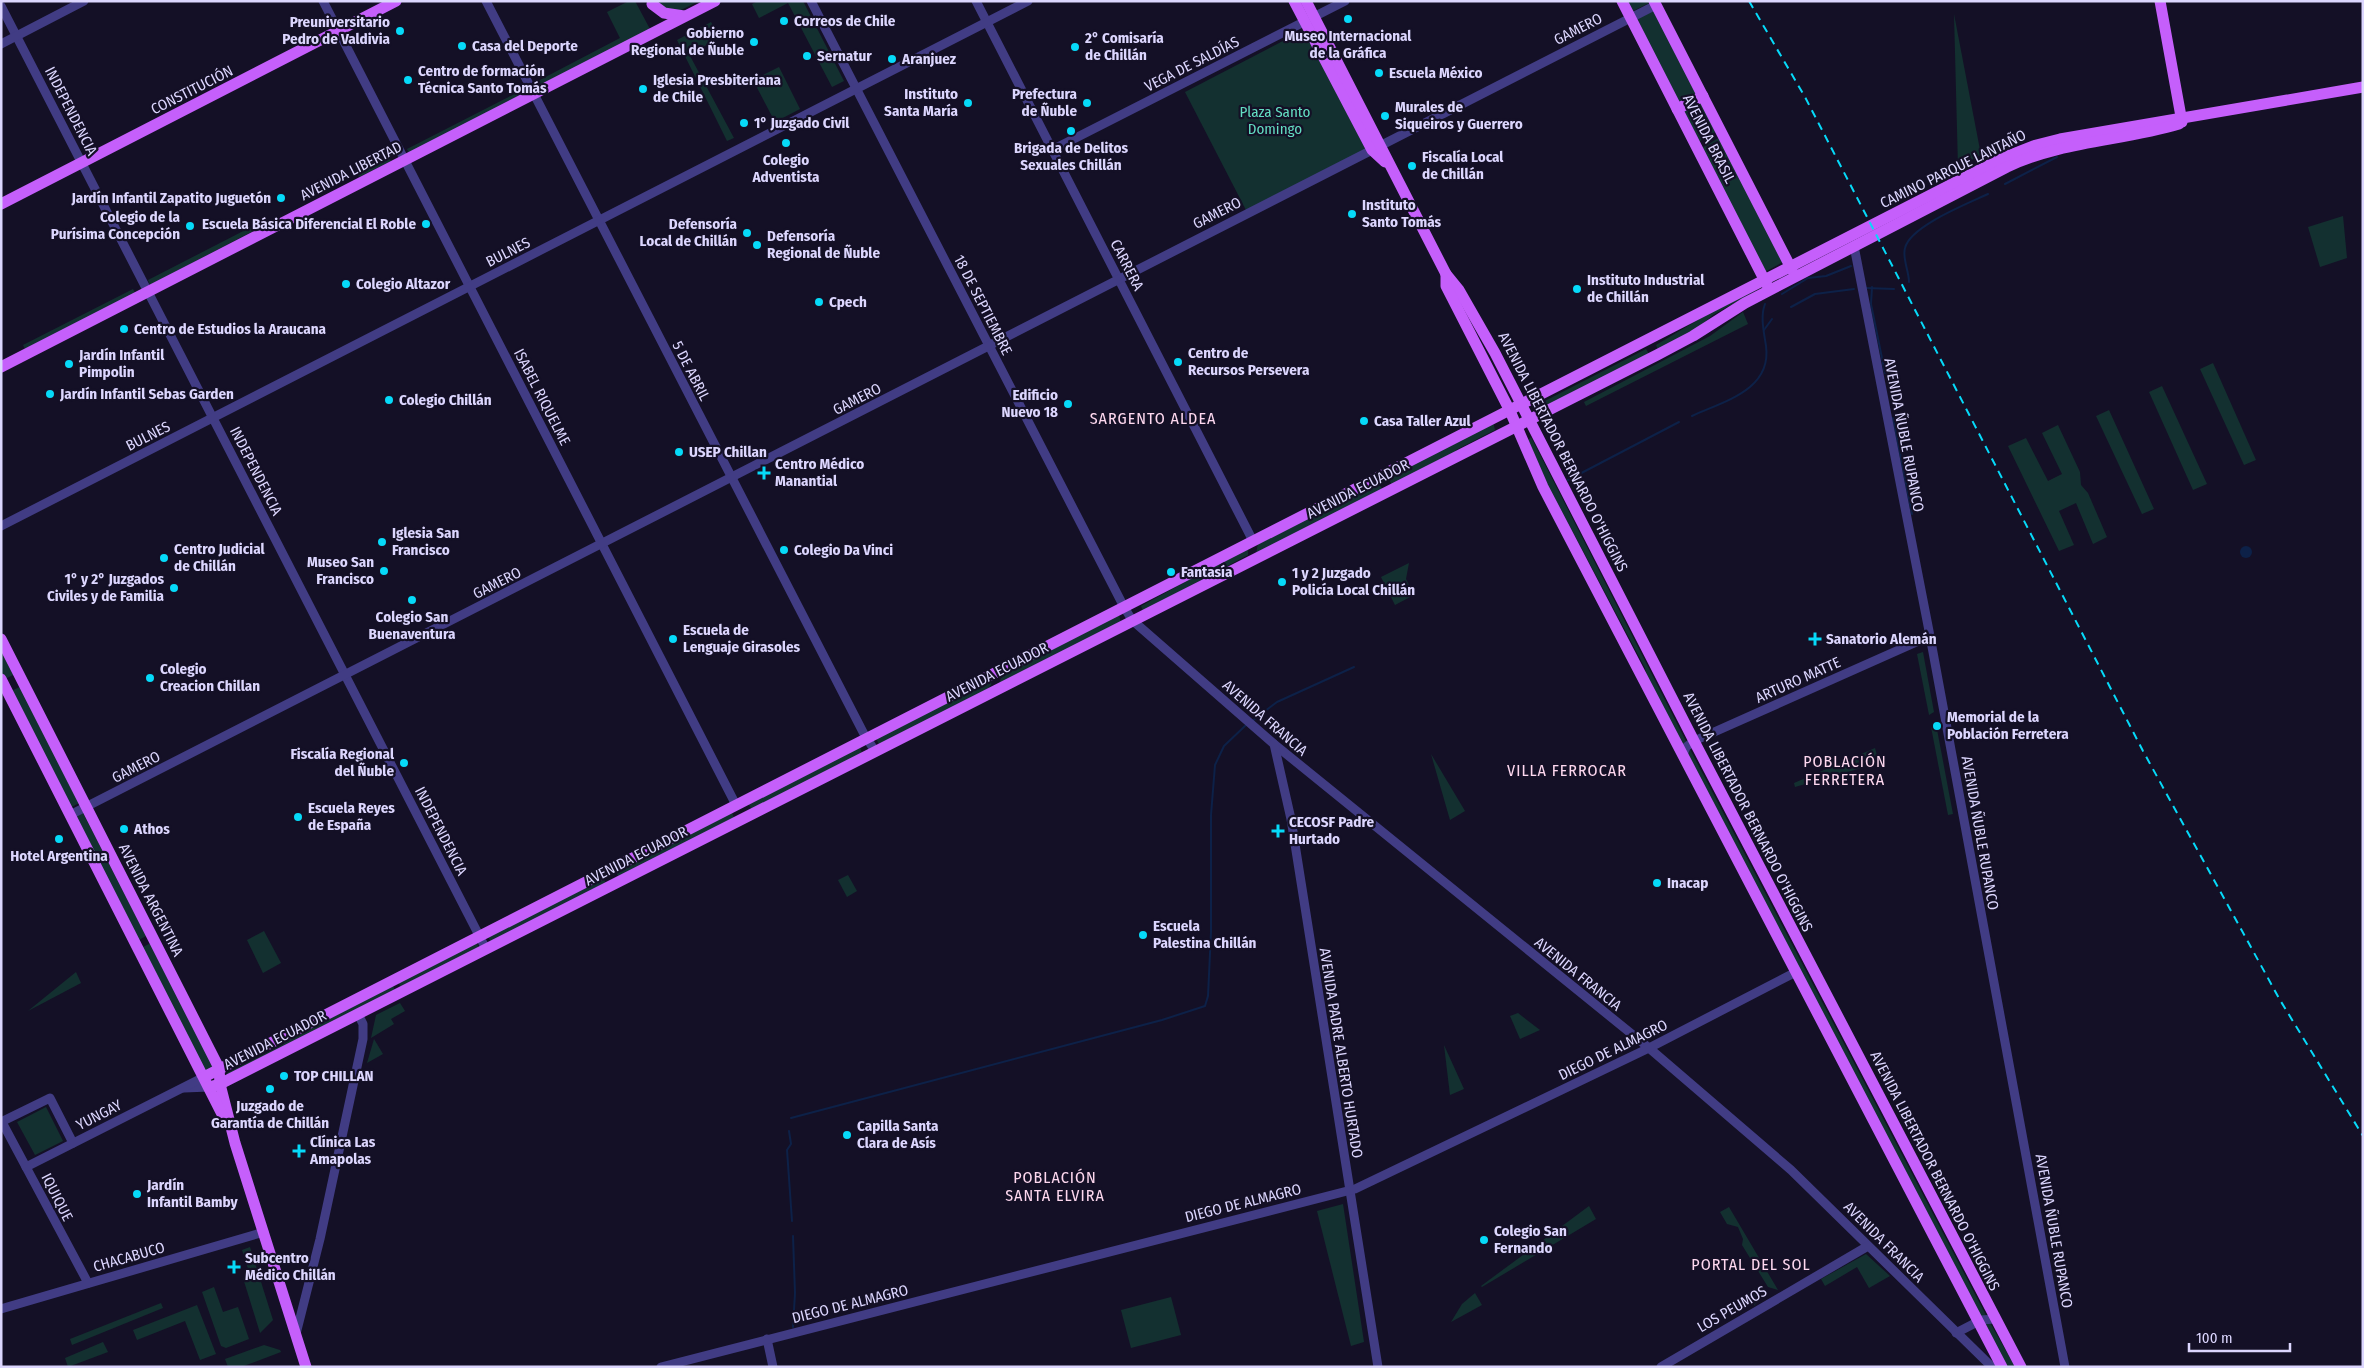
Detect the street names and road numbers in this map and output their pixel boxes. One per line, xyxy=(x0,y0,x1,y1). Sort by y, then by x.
street label: GAMERO xyxy=(1551,9,1605,49)
street label: VEGA DE SALDÍAS xyxy=(1142,32,1242,96)
street label: CONSTITUCIÓN xyxy=(148,62,236,118)
street label: INDEPENDENCIA xyxy=(41,64,101,158)
street label: AVENIDA BRASIL xyxy=(1679,91,1739,187)
street label: CAMINO PARQUE LANTAÑO xyxy=(1877,126,2029,212)
street label: AVENIDA LIBERTAD xyxy=(297,138,405,204)
street label: GAMERO xyxy=(1190,193,1244,233)
street label: BULNES xyxy=(483,233,533,271)
street label: CARRERA xyxy=(1107,236,1148,294)
street label: 18 DE SEPTIEMBRE xyxy=(950,252,1016,358)
street label: AVENIDA LIBERTADOR BERNARDO O'HIGGINS xyxy=(1495,329,1631,575)
street label: 5 DE ABRIL xyxy=(668,338,714,404)
street label: ISABEL RIQUELME xyxy=(510,346,574,448)
street label: AVENIDA ÑUBLE RUPANCO xyxy=(1880,357,1928,513)
street label: GAMERO xyxy=(830,379,884,419)
street label: BULNES xyxy=(123,417,173,455)
street label: INDEPENDENCIA xyxy=(226,424,286,518)
street label: AVENIDA ECUADOR xyxy=(1304,455,1412,523)
street label: GAMERO xyxy=(470,563,524,603)
street label: AVENIDA ECUADOR xyxy=(943,638,1051,706)
street label: ARTURO MATTE xyxy=(1753,653,1843,707)
street label: AVENIDA FRANCIA xyxy=(1219,676,1311,760)
street label: AVENIDA LIBERTADOR BERNARDO O'HIGGINS xyxy=(1680,689,1816,935)
street label: GAMERO xyxy=(109,747,163,787)
street label: AVENIDA ÑUBLE RUPANCO xyxy=(1958,754,2002,912)
street label: INDEPENDENCIA xyxy=(411,784,471,878)
street label: AVENIDA ECUADOR xyxy=(582,822,690,890)
street label: AVENIDA ARGENTINA xyxy=(115,841,187,959)
street label: AVENIDA FRANCIA xyxy=(1531,933,1625,1015)
street label: AVENIDA PADRE ALBERTO HURTADO xyxy=(1315,947,1367,1159)
street label: AVENIDA ECUADOR xyxy=(221,1006,329,1074)
street label: DIEGO DE ALMAGRO xyxy=(1555,1016,1671,1084)
street label: AVENIDA LIBERTADOR BERNARDO O'HIGGINS xyxy=(1867,1048,2003,1294)
street label: YUNGAY xyxy=(73,1096,125,1134)
street label: AVENIDA ÑUBLE RUPANCO xyxy=(2032,1152,2076,1310)
street label: IQUIQUE xyxy=(37,1170,77,1224)
street label: DIEGO DE ALMAGRO xyxy=(1183,1180,1303,1226)
street label: AVENIDA FRANCIA xyxy=(1840,1198,1928,1286)
street label: CHACABUCO xyxy=(91,1238,167,1276)
street label: DIEGO DE ALMAGRO xyxy=(790,1281,910,1327)
street label: LOS PEUMOS xyxy=(1694,1282,1770,1336)

